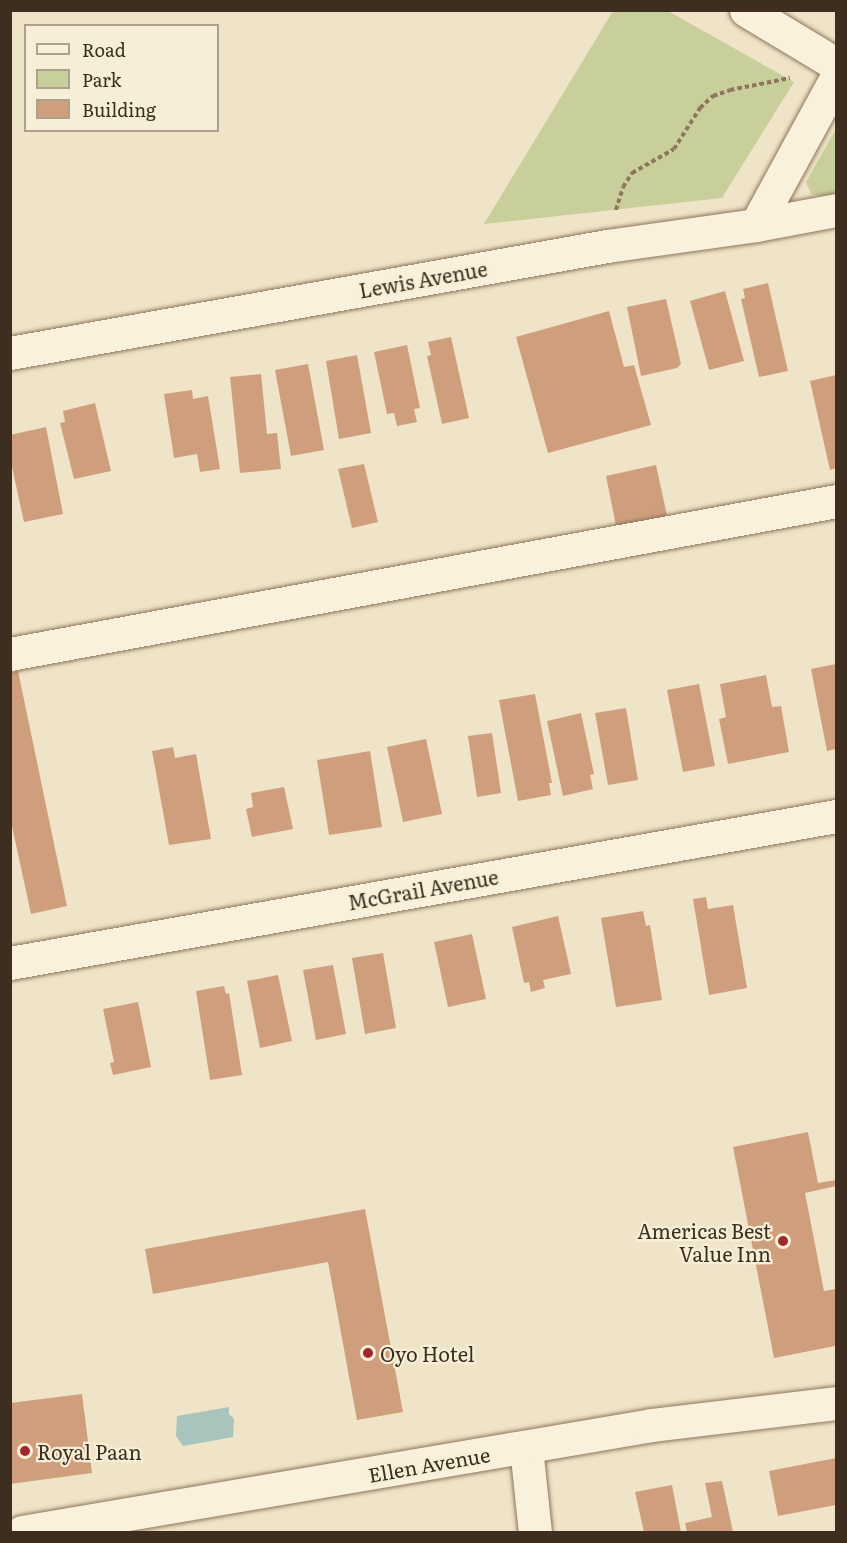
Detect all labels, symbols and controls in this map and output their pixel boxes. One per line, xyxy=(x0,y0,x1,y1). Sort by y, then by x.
legend xyxy=(24,24,219,132)
text: Road xyxy=(82,36,126,63)
text: Park xyxy=(82,66,121,93)
text: Building xyxy=(82,96,156,123)
street label: Lewis Avenue xyxy=(357,256,489,302)
street label: McGrail Avenue xyxy=(346,864,500,914)
place label: Americas Best Value Inn xyxy=(637,1218,771,1265)
marker: Americas Best Value Inn xyxy=(776,1234,790,1248)
place label: Oyo Hotel xyxy=(380,1341,474,1365)
marker: Oyo Hotel xyxy=(361,1346,375,1360)
place label: Royal Paan xyxy=(37,1439,142,1463)
street label: Ellen Avenue xyxy=(366,1441,492,1487)
marker: Royal Paan xyxy=(18,1444,32,1458)

